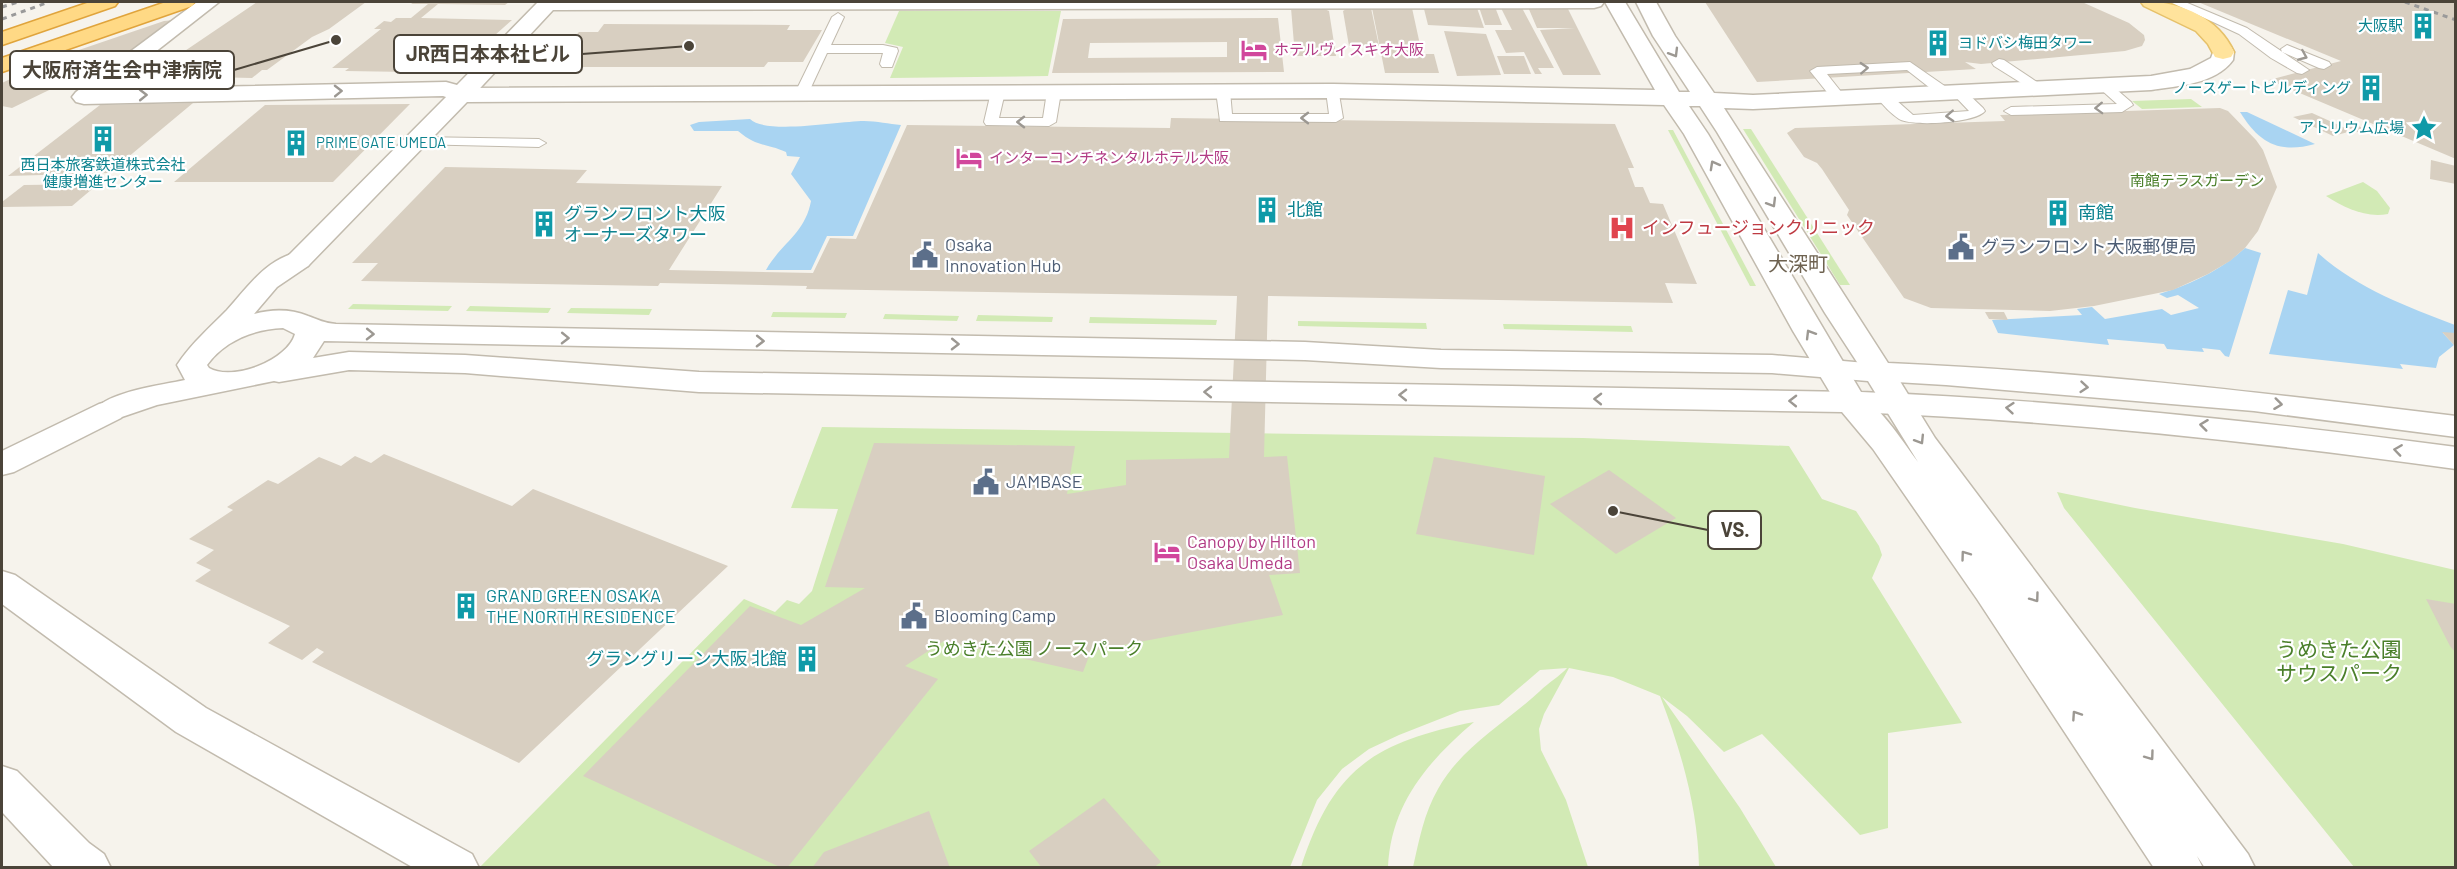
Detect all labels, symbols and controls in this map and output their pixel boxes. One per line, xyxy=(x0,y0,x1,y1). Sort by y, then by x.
building icon: 大阪駅 xyxy=(2408,11,2438,41)
place label: 大阪駅 xyxy=(2358,16,2403,34)
building icon: ヨドバシ梅田タワー xyxy=(1923,28,1953,58)
place label: ヨドバシ梅田タワー xyxy=(1958,33,2093,51)
callout: JR西日本本社ビル xyxy=(394,35,582,73)
hotel icon: ホテルヴィスキオ大阪 xyxy=(1239,35,1269,65)
place label: ホテルヴィスキオ大阪 xyxy=(1274,40,1424,58)
text: JR西日本本社ビル xyxy=(406,41,570,65)
one-way arrow xyxy=(1667,47,1679,57)
one-way arrow xyxy=(2297,49,2308,61)
callout: 大阪府済生会中津病院 xyxy=(10,51,234,89)
text: 大阪府済生会中津病院 xyxy=(22,57,222,81)
one-way arrow xyxy=(1860,62,1869,75)
building icon: ノースゲートビルディング xyxy=(2356,73,2386,103)
place label: ノースゲートビルディング xyxy=(2173,78,2351,96)
one-way arrow xyxy=(333,85,342,97)
one-way arrow xyxy=(138,89,147,102)
one-way arrow xyxy=(2094,102,2103,115)
one-way arrow xyxy=(1946,110,1955,123)
one-way arrow xyxy=(1300,112,1309,124)
place icon: アトリウム広場 xyxy=(2409,113,2439,143)
one-way arrow xyxy=(1016,116,1025,128)
place label: アトリウム広場 xyxy=(2299,118,2404,136)
building icon: 西日本旅客鉄道株式会社 健康増進センター xyxy=(88,124,118,154)
building icon: PRIME GATE UMEDA xyxy=(281,128,311,158)
place label: PRIME GATE UMEDA xyxy=(316,133,446,151)
hotel icon: インターコンチネンタルホテル大阪 xyxy=(954,143,984,173)
place label: インターコンチネンタルホテル大阪 xyxy=(989,148,1229,166)
place label: 西日本旅客鉄道株式会社 健康増進センター xyxy=(20,155,186,190)
one-way arrow xyxy=(1709,160,1721,171)
park label: 南館テラスガーデン xyxy=(2130,171,2264,189)
building icon: 北館 xyxy=(1252,195,1282,225)
one-way arrow xyxy=(1765,197,1777,207)
place label: 北館 xyxy=(1287,198,1323,220)
building icon: 南館 xyxy=(2043,198,2073,228)
place label: 南館 xyxy=(2078,201,2114,223)
place label: グランフロント大阪 オーナーズタワー xyxy=(564,202,725,245)
building icon: グランフロント大阪 オーナーズタワー xyxy=(529,209,559,239)
hospital icon: インフュージョンクリニック xyxy=(1607,213,1637,243)
place label: インフュージョンクリニック xyxy=(1642,216,1875,238)
public building icon: グランフロント大阪郵便局 xyxy=(1946,232,1976,262)
place label: Osaka Innovation Hub xyxy=(945,233,1061,276)
place label: グランフロント大阪郵便局 xyxy=(1981,235,2196,257)
public building icon: Osaka Innovation Hub xyxy=(910,240,940,270)
district label: 大深町 xyxy=(1768,251,1828,275)
one-way arrow xyxy=(365,328,374,340)
one-way arrow xyxy=(1805,330,1817,340)
one-way arrow xyxy=(560,331,569,344)
one-way arrow xyxy=(755,335,764,347)
one-way arrow xyxy=(950,338,959,350)
one-way arrow xyxy=(2080,380,2089,393)
one-way arrow xyxy=(1203,385,1212,398)
one-way arrow xyxy=(1398,389,1407,401)
one-way arrow xyxy=(1593,392,1602,405)
one-way arrow xyxy=(1788,395,1797,407)
one-way arrow xyxy=(2274,398,2283,410)
one-way arrow xyxy=(2005,402,2014,415)
one-way arrow xyxy=(2200,419,2209,432)
one-way arrow xyxy=(1913,434,1925,444)
one-way arrow xyxy=(2393,444,2402,456)
public building icon: JAMBASE xyxy=(971,467,1001,497)
place label: JAMBASE xyxy=(1006,470,1083,492)
callout: VS. xyxy=(1708,511,1761,549)
text: VS. xyxy=(1720,517,1750,541)
place label: Canopy by Hilton Osaka Umeda xyxy=(1187,530,1316,573)
hotel icon: Canopy by Hilton Osaka Umeda xyxy=(1152,537,1182,567)
one-way arrow xyxy=(1961,550,1972,561)
place label: GRAND GREEN OSAKA THE NORTH RESIDENCE xyxy=(486,584,676,627)
building icon: GRAND GREEN OSAKA THE NORTH RESIDENCE xyxy=(451,591,481,621)
one-way arrow xyxy=(2028,592,2039,603)
public building icon: Blooming Camp xyxy=(899,601,929,631)
place label: Blooming Camp xyxy=(934,604,1056,626)
park label: うめきた公園 サウスパーク xyxy=(2276,636,2402,685)
park label: うめきた公園 ノースパーク xyxy=(925,637,1143,659)
building icon: グラングリーン大阪 北館 xyxy=(792,644,822,674)
place label: グラングリーン大阪 北館 xyxy=(586,647,787,669)
one-way arrow xyxy=(2072,711,2083,722)
one-way arrow xyxy=(2143,749,2154,760)

